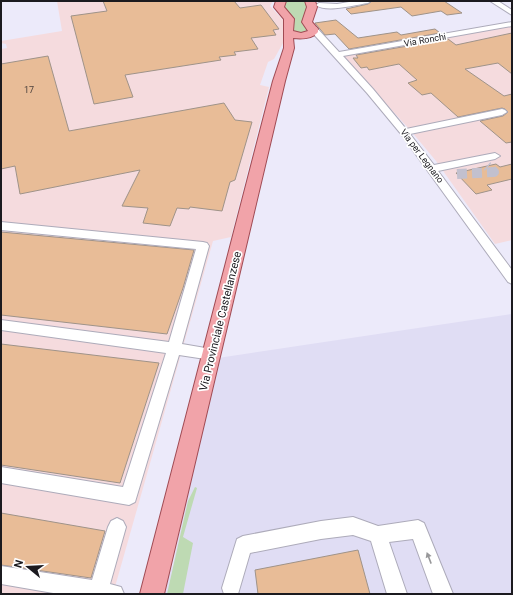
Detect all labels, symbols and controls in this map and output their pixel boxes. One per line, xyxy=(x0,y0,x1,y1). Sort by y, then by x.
street label: Via Ronchi xyxy=(403,31,447,49)
house number: 17 xyxy=(24,85,34,95)
street label: Via per Legnano xyxy=(399,127,445,185)
street label: Via Provinciale Castellanzese xyxy=(197,250,244,392)
north arrow xyxy=(8,547,48,587)
one-way arrow xyxy=(425,551,431,563)
text: N xyxy=(12,558,26,570)

